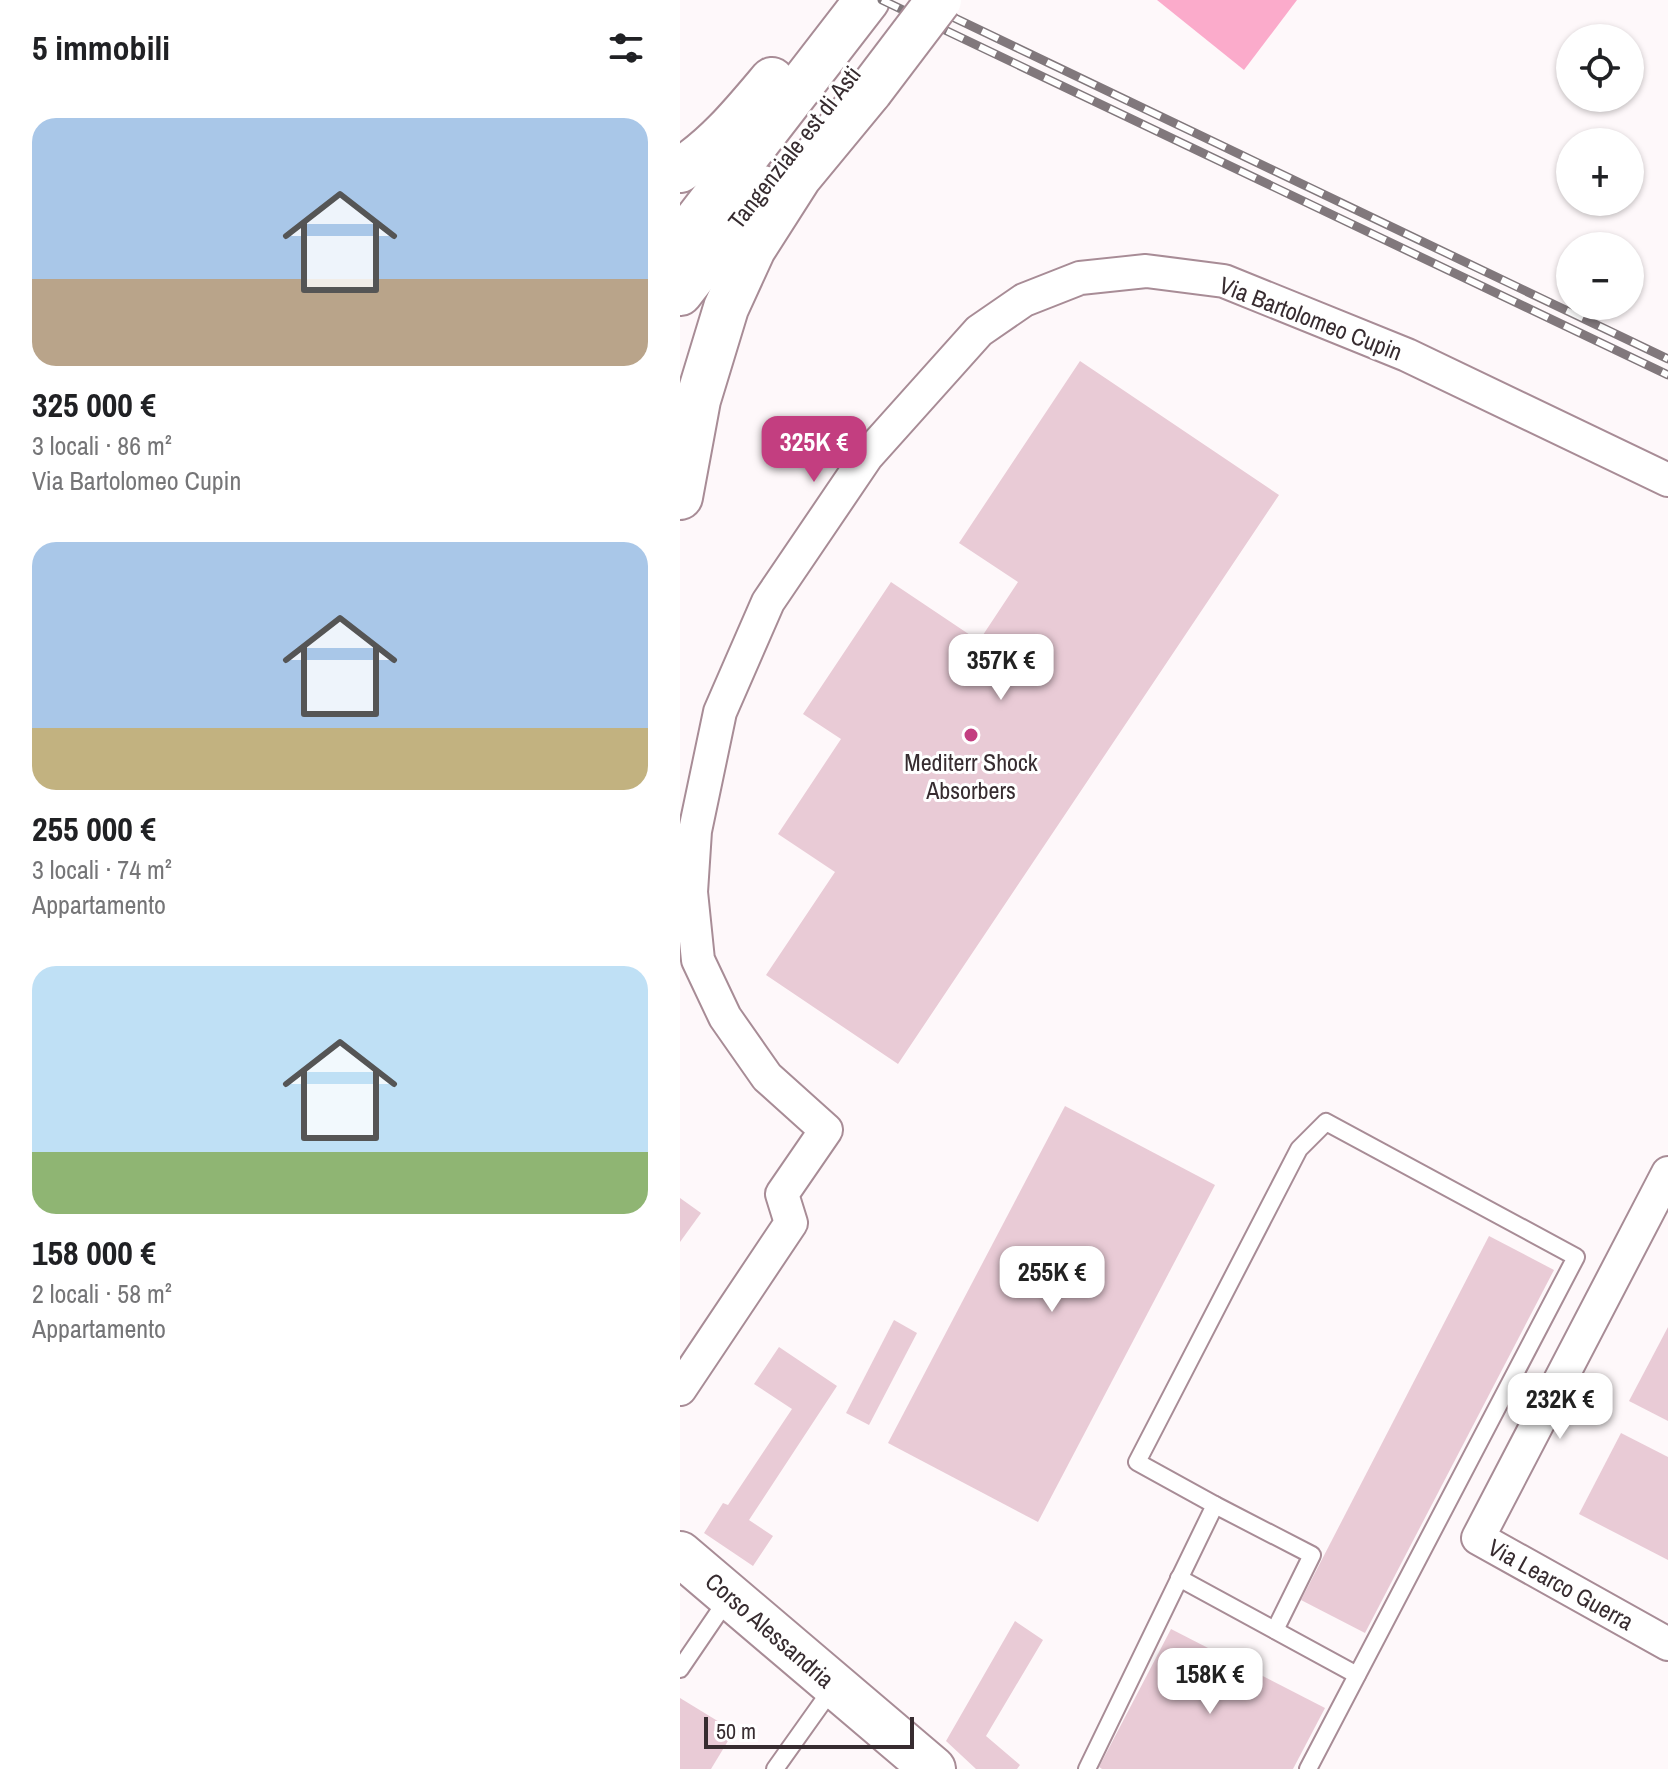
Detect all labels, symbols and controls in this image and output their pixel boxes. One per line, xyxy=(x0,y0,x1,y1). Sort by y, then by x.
map controls xyxy=(1556,24,1644,320)
button: locate xyxy=(1556,24,1644,112)
text: 5 immobili xyxy=(32,25,170,71)
icon: filters xyxy=(604,26,648,70)
street label: Tangenziale est di Asti xyxy=(720,59,868,235)
button: + xyxy=(1556,128,1644,216)
icon: home xyxy=(268,170,412,314)
button: − xyxy=(1556,232,1644,320)
street label: Via Bartolomeo Cupin xyxy=(1215,268,1407,368)
text: 325 000 € xyxy=(32,382,156,428)
pin: 325K € xyxy=(749,416,879,484)
text: 325K € xyxy=(780,424,848,459)
text: 3 locali · 86 m² xyxy=(32,428,172,463)
text: Via Bartolomeo Cupin xyxy=(32,463,241,498)
icon: home xyxy=(268,594,412,738)
pin: 357K € xyxy=(936,634,1066,702)
text: 357K € xyxy=(967,642,1035,677)
marker: Mediterr Shock Absorbers xyxy=(962,726,980,744)
place label: Mediterr Shock Absorbers xyxy=(904,746,1038,806)
text: 255 000 € xyxy=(32,806,156,852)
text: 3 locali · 74 m² xyxy=(32,852,172,887)
text: Appartamento xyxy=(32,887,166,922)
icon: home xyxy=(268,1018,412,1162)
text: 158 000 € xyxy=(32,1230,156,1276)
pin: 255K € xyxy=(987,1246,1117,1314)
text: 255K € xyxy=(1018,1254,1086,1289)
text: 2 locali · 58 m² xyxy=(32,1276,172,1311)
text: Appartamento xyxy=(32,1311,166,1346)
pin: 232K € xyxy=(1495,1373,1625,1441)
text: 232K € xyxy=(1526,1381,1594,1416)
street label: Via Learco Guerra xyxy=(1483,1531,1639,1637)
street label: Corso Alessandria xyxy=(699,1565,841,1695)
pin: 158K € xyxy=(1145,1648,1275,1716)
text: 158K € xyxy=(1176,1656,1244,1691)
scale bar xyxy=(704,1713,914,1749)
text: 50 m xyxy=(716,1716,756,1746)

